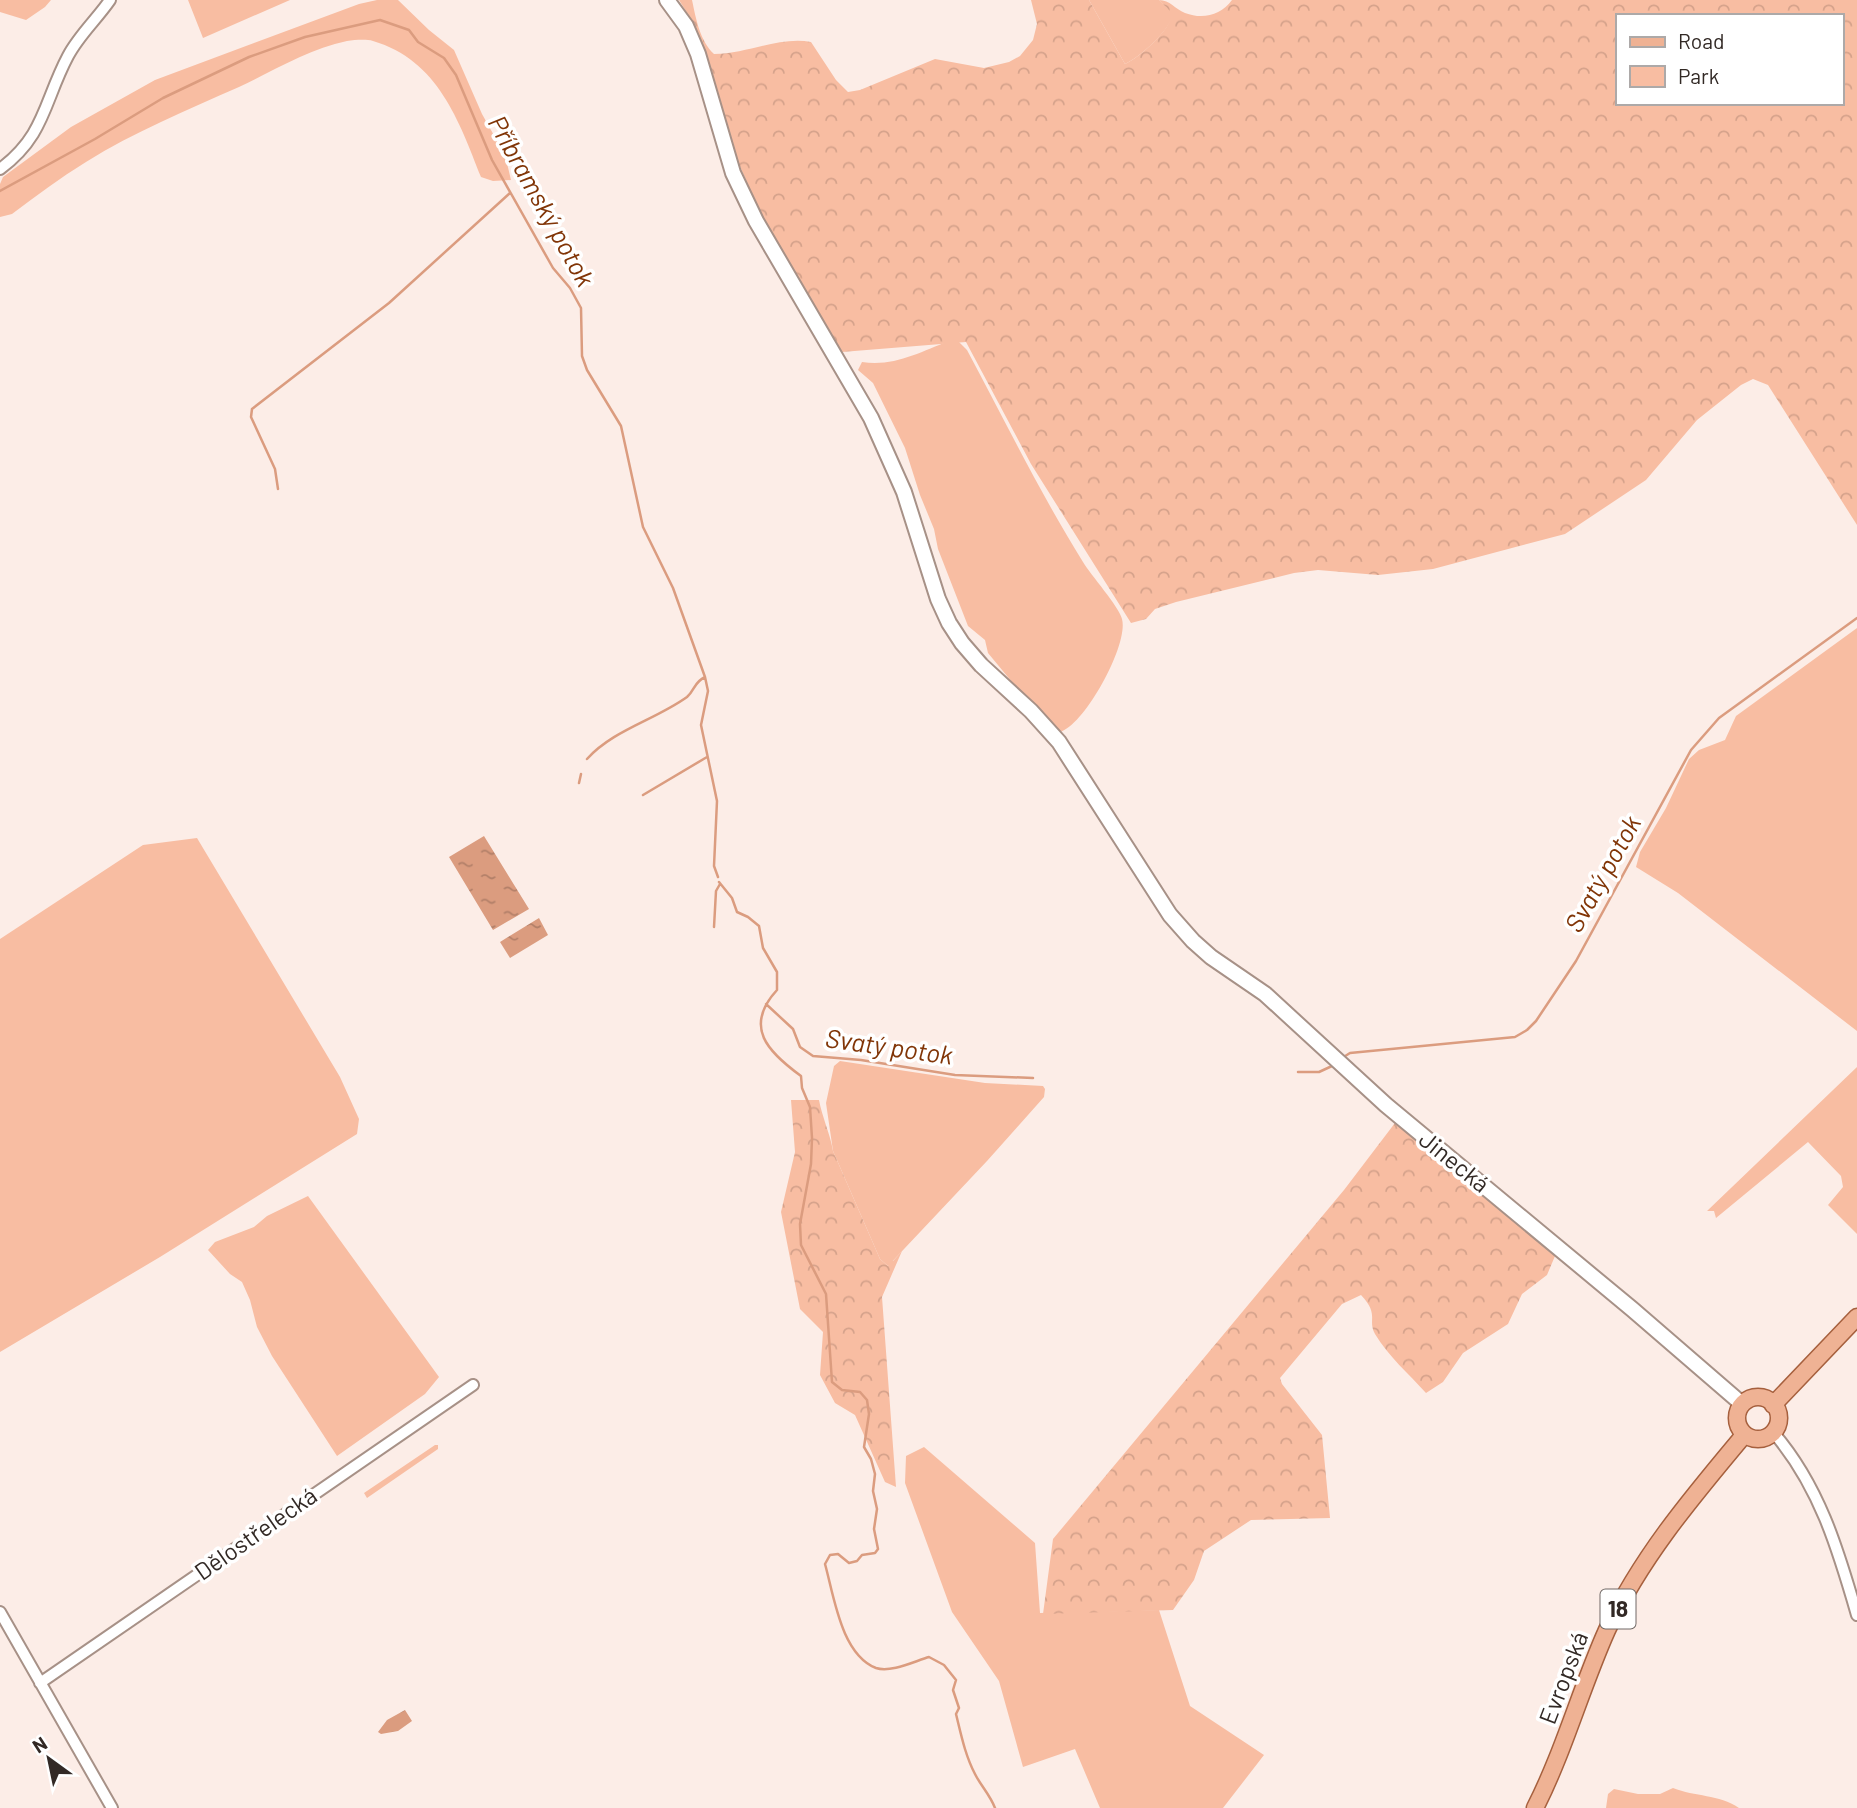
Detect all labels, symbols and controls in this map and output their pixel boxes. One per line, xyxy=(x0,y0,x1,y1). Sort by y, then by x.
legend xyxy=(1616,14,1843,105)
text: Road xyxy=(1678,28,1724,53)
text: Park xyxy=(1678,63,1719,88)
water label: Příbramský potok xyxy=(483,109,602,291)
water label: Svatý potok xyxy=(1557,809,1647,937)
water label: Svatý potok xyxy=(824,1021,955,1070)
street label: Jinecká xyxy=(1414,1124,1496,1198)
street label: Dělostřelecká xyxy=(188,1480,322,1586)
road number: 18 xyxy=(1600,1590,1636,1628)
street label: Evropská xyxy=(1532,1627,1593,1728)
north arrow xyxy=(14,1724,84,1794)
text: N xyxy=(28,1731,51,1757)

